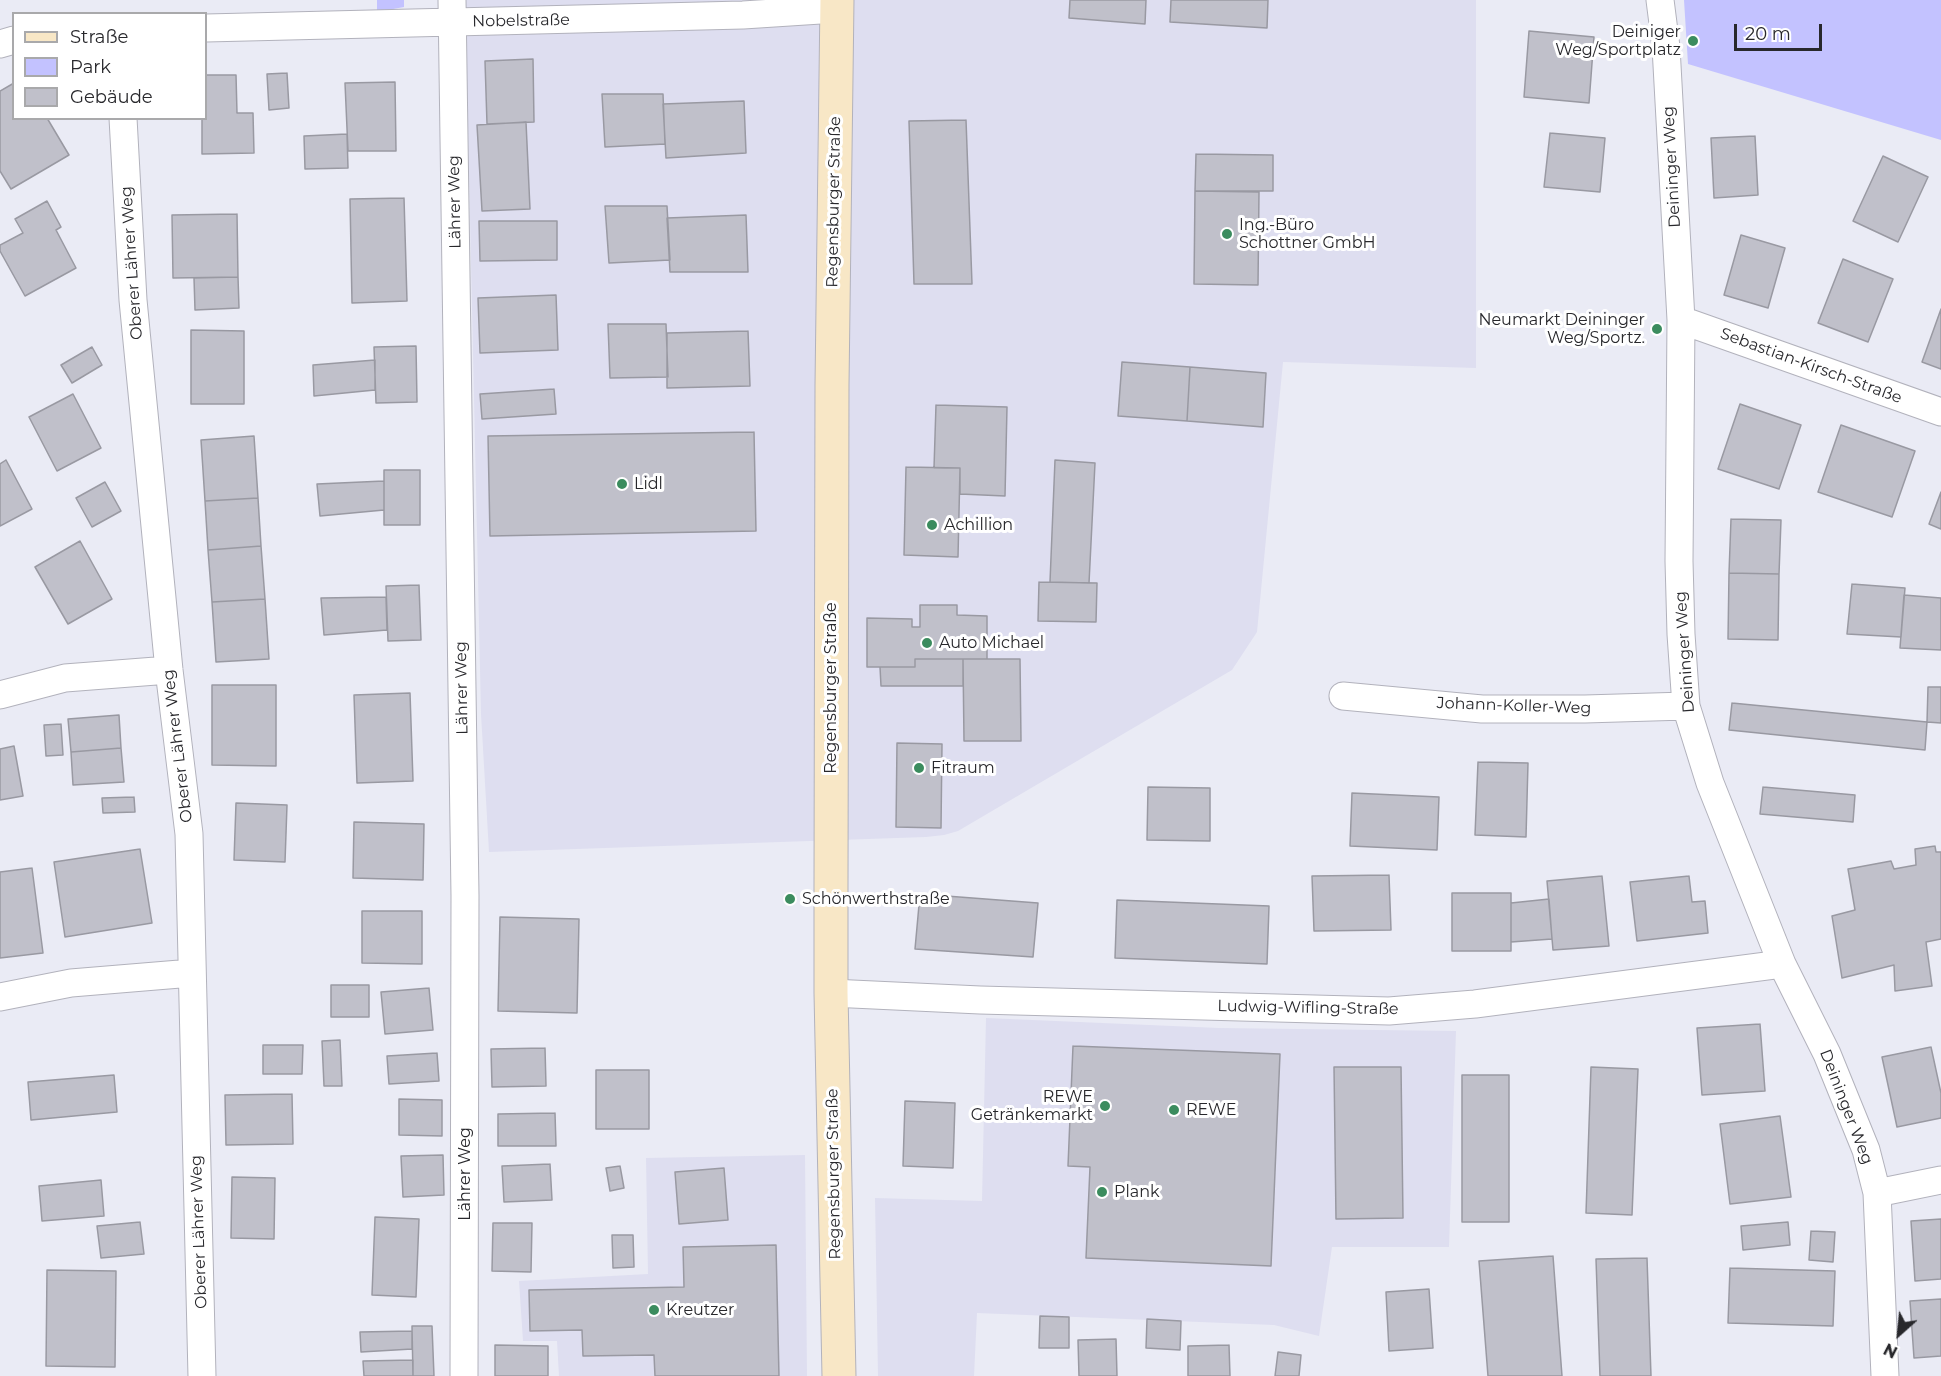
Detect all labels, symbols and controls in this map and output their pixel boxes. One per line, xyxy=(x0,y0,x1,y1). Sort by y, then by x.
street label: Nobelstraße xyxy=(472,11,570,31)
legend xyxy=(12,12,207,120)
scale bar xyxy=(1737,12,1826,50)
place label: Deiniger Weg/Sportplatz xyxy=(1555,22,1681,60)
text: 20 m xyxy=(1745,23,1791,45)
text: Straße xyxy=(70,26,128,48)
marker: Deiniger Weg/Sportplatz xyxy=(1686,34,1700,48)
text: Park xyxy=(70,56,111,78)
text: Gebäude xyxy=(70,86,153,108)
street label: Deininger Weg xyxy=(1659,106,1685,228)
street label: Regensburger Straße xyxy=(823,116,845,288)
street label: Lährer Weg xyxy=(445,155,465,249)
street label: Oberer Lährer Weg xyxy=(117,185,147,341)
place label: Ing.-Büro Schottner GmbH xyxy=(1239,215,1376,253)
marker: Ing.-Büro Schottner GmbH xyxy=(1220,227,1234,241)
place label: Neumarkt Deininger Weg/Sportz. xyxy=(1478,310,1645,348)
marker: Neumarkt Deininger Weg/Sportz. xyxy=(1650,322,1664,336)
street label: Sebastian-Kirsch-Straße xyxy=(1718,324,1904,408)
place label: Lidl xyxy=(634,474,663,494)
marker: Lidl xyxy=(615,477,629,491)
place label: Achillion xyxy=(944,515,1013,535)
marker: Achillion xyxy=(925,518,939,532)
street label: Deininger Weg xyxy=(1671,591,1699,713)
street label: Regensburger Straße xyxy=(821,602,841,774)
place label: Auto Michael xyxy=(939,633,1044,653)
marker: Auto Michael xyxy=(920,636,934,650)
street label: Lährer Weg xyxy=(452,641,472,735)
street label: Oberer Lährer Weg xyxy=(159,668,197,824)
street label: Johann-Koller-Weg xyxy=(1436,694,1592,718)
place label: Fitraum xyxy=(931,758,995,778)
marker: Fitraum xyxy=(912,761,926,775)
place label: Schönwerthstraße xyxy=(802,889,950,909)
marker: Schönwerthstraße xyxy=(783,892,797,906)
street label: Ludwig-Wifling-Straße xyxy=(1217,997,1399,1019)
street label: Deininger Weg xyxy=(1815,1047,1877,1167)
place label: REWE Getränkemarkt xyxy=(971,1087,1093,1125)
street label: Regensburger Straße xyxy=(823,1088,845,1260)
marker: REWE Getränkemarkt xyxy=(1098,1099,1112,1113)
place label: REWE xyxy=(1186,1100,1236,1120)
marker: REWE xyxy=(1167,1103,1181,1117)
street label: Lährer Weg xyxy=(455,1127,475,1221)
street label: Oberer Lährer Weg xyxy=(187,1155,211,1309)
place label: Plank xyxy=(1114,1182,1160,1202)
marker: Plank xyxy=(1095,1185,1109,1199)
place label: Kreutzer xyxy=(666,1300,734,1320)
marker: Kreutzer xyxy=(647,1303,661,1317)
north arrow xyxy=(1869,1304,1929,1364)
text: N xyxy=(1881,1339,1901,1362)

